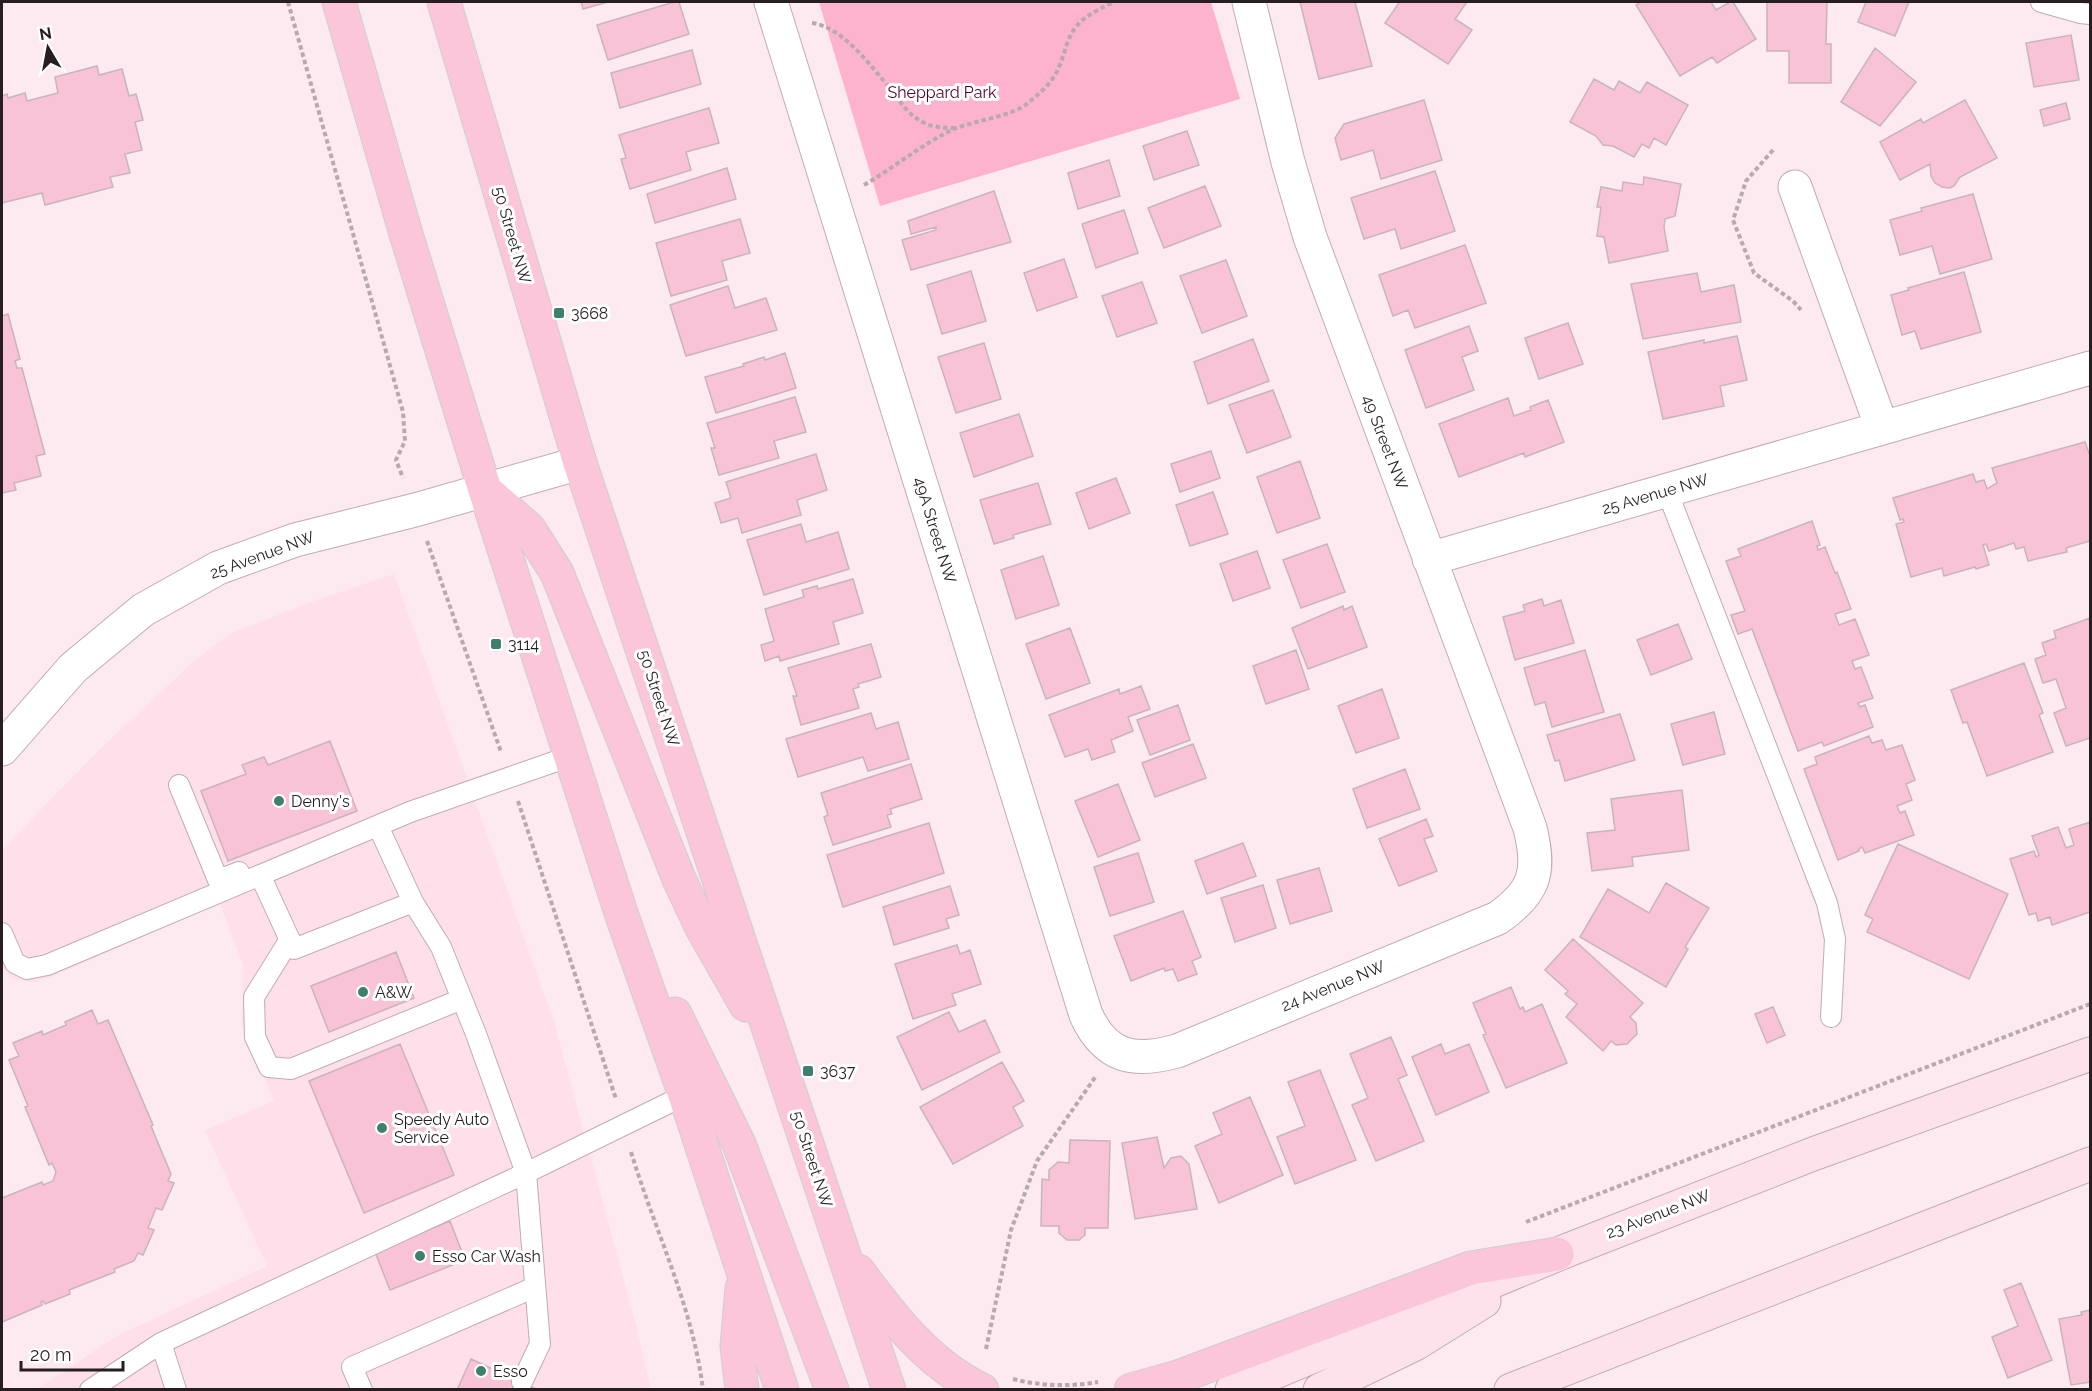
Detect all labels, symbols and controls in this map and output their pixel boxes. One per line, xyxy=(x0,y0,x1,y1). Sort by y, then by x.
north arrow xyxy=(18,18,78,78)
text: N xyxy=(38,23,53,44)
park label: Sheppard Park xyxy=(888,83,997,102)
street label: 50 Street NW xyxy=(489,184,535,286)
place label: 3668 xyxy=(571,304,608,323)
marker: 3668 xyxy=(552,306,566,320)
street label: 49 Street NW xyxy=(1358,392,1412,492)
street label: 25 Avenue NW xyxy=(1600,470,1711,518)
street label: 49A Street NW xyxy=(910,475,960,586)
street label: 25 Avenue NW xyxy=(207,527,317,583)
place label: 3114 xyxy=(508,635,539,654)
marker: 3114 xyxy=(489,637,503,651)
street label: 50 Street NW xyxy=(634,647,684,749)
place label: Denny's xyxy=(291,792,350,811)
marker: Denny's xyxy=(272,794,286,808)
street label: 24 Avenue NW xyxy=(1278,956,1388,1015)
place label: A&W xyxy=(375,983,413,1002)
marker: A&W xyxy=(356,985,370,999)
place label: 3637 xyxy=(820,1062,856,1081)
marker: 3637 xyxy=(801,1064,815,1078)
street label: 50 Street NW xyxy=(787,1108,837,1210)
place label: Speedy Auto Service xyxy=(394,1110,489,1147)
marker: Speedy Auto Service xyxy=(375,1121,389,1135)
street label: 23 Avenue NW xyxy=(1603,1185,1713,1243)
place label: Esso Car Wash xyxy=(432,1247,541,1266)
marker: Esso Car Wash xyxy=(413,1249,427,1263)
scale bar xyxy=(21,1334,123,1372)
text: 20 m xyxy=(30,1344,72,1365)
place label: Esso xyxy=(493,1362,528,1381)
marker: Esso xyxy=(474,1364,488,1378)

